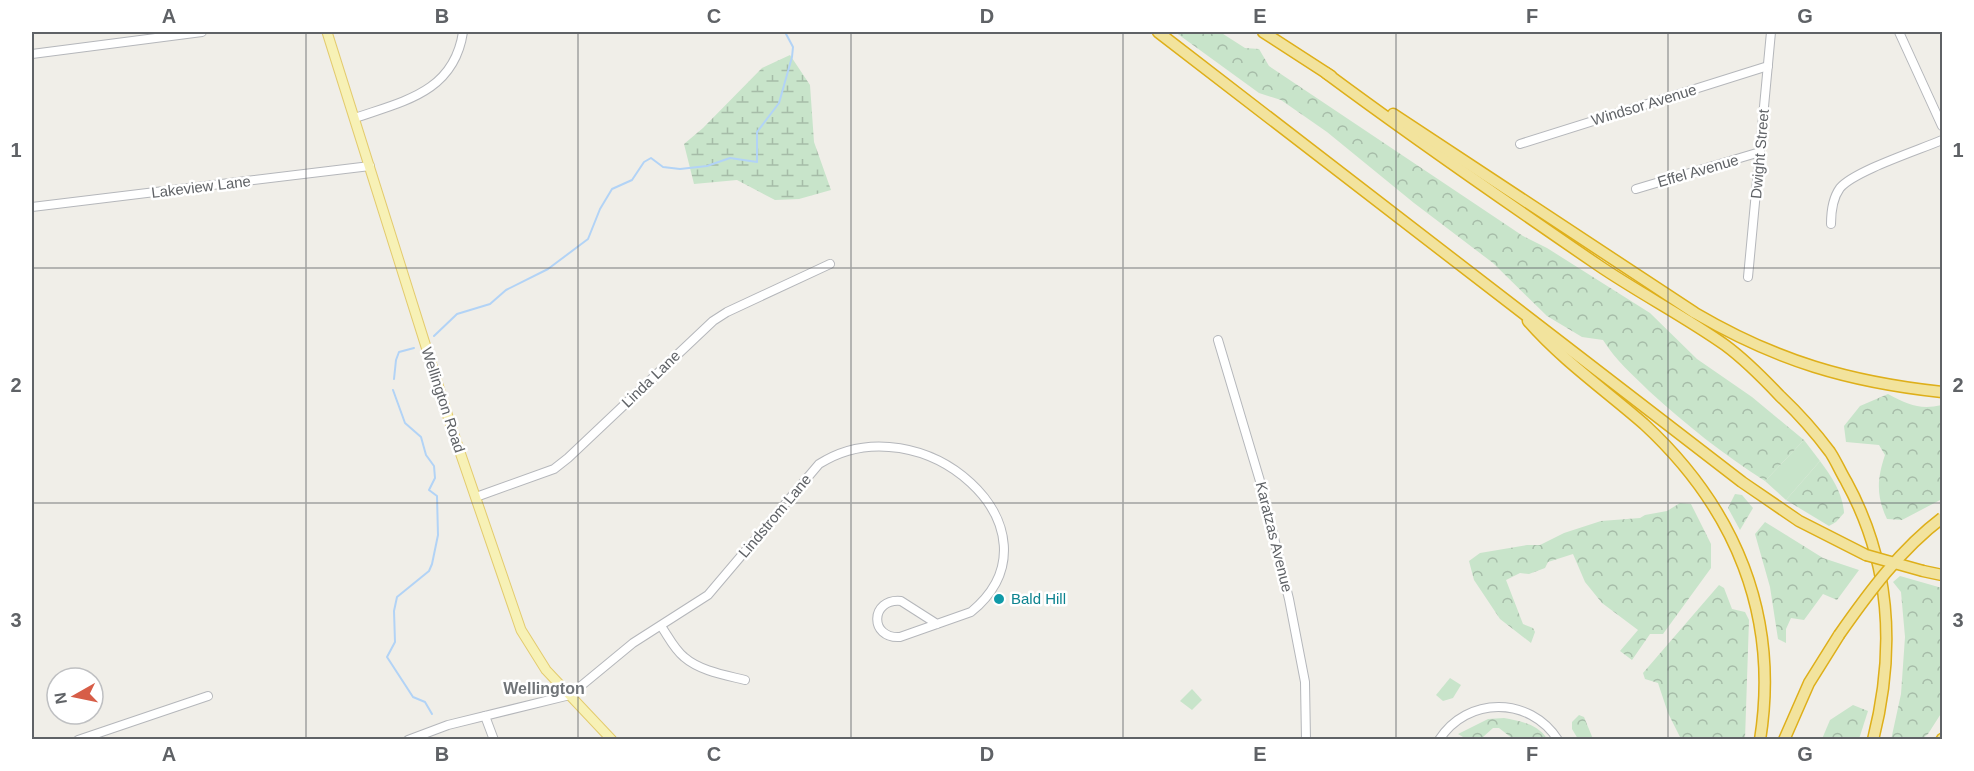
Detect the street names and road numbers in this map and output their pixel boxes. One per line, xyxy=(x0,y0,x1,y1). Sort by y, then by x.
street label: Windsor Avenue xyxy=(1589,80,1698,129)
street label: Dwight Street xyxy=(1747,108,1772,200)
street label: Effel Avenue xyxy=(1655,151,1740,190)
street label: Lakeview Lane xyxy=(150,172,252,201)
street label: Wellington Road xyxy=(418,345,469,455)
street label: Linda Lane xyxy=(618,347,683,411)
street label: Lindstrom Lane xyxy=(735,471,814,561)
street label: Karatzas Avenue xyxy=(1253,480,1296,594)

